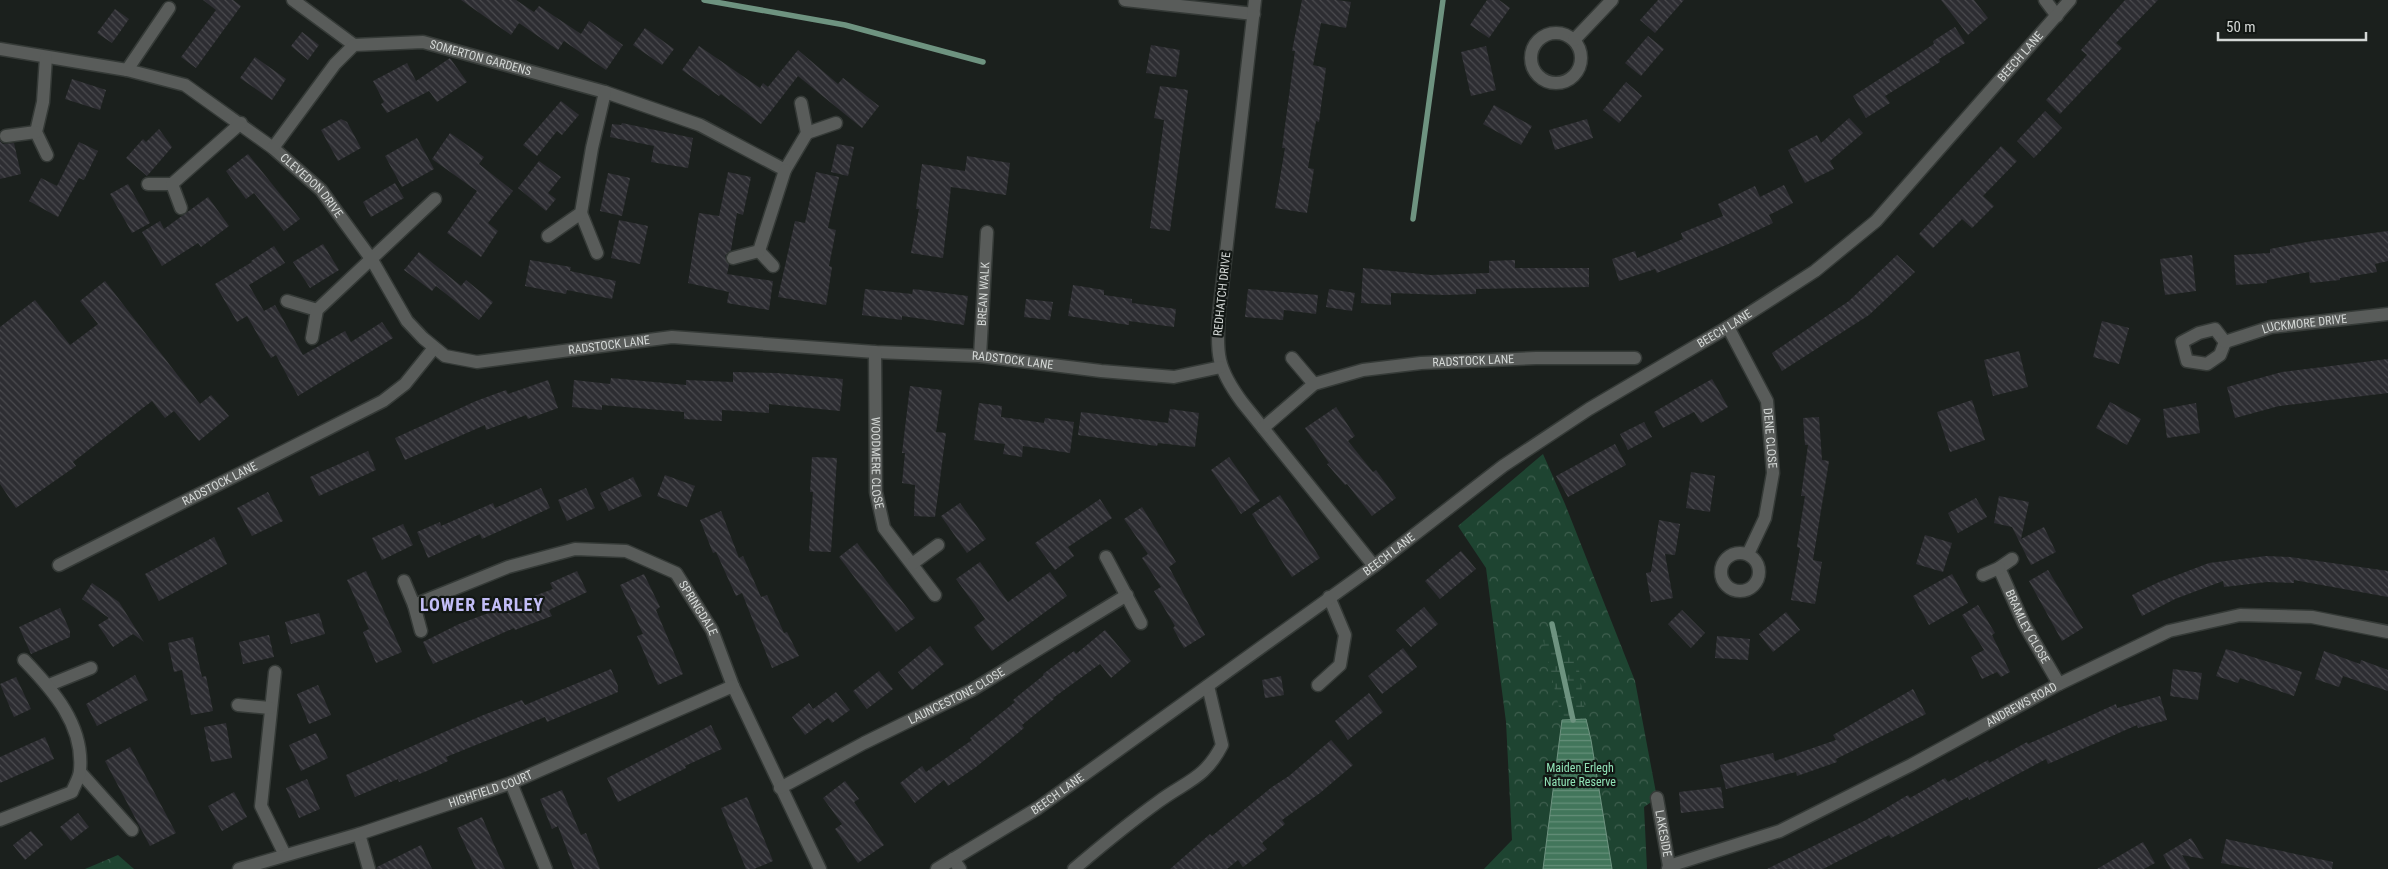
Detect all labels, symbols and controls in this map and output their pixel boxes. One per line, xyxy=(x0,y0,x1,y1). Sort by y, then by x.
scale bar xyxy=(2218,10,2366,42)
text: 50 m xyxy=(2226,18,2256,36)
street label: BEECH LANE xyxy=(1995,29,2046,84)
street label: SOMERTON GARDENS xyxy=(428,37,533,78)
street label: CLEVEDON DRIVE xyxy=(277,151,346,220)
street label: REDHATCH DRIVE xyxy=(1211,251,1233,337)
street label: BREAN WALK xyxy=(975,261,992,326)
street label: BEECH LANE xyxy=(1695,306,1755,351)
street label: LUCKMORE DRIVE xyxy=(2260,312,2348,337)
street label: RADSTOCK LANE xyxy=(567,333,651,357)
street label: RADSTOCK LANE xyxy=(972,349,1054,372)
street label: RADSTOCK LANE xyxy=(1432,352,1515,370)
street label: DENE CLOSE xyxy=(1761,407,1780,469)
street label: WOODMERE CLOSE xyxy=(868,417,887,510)
street label: RADSTOCK LANE xyxy=(180,459,259,508)
street label: BEECH LANE xyxy=(1360,530,1418,579)
street label: SPRINGDALE xyxy=(676,578,720,637)
street label: BRAMLEY CLOSE xyxy=(2003,588,2052,666)
district label: LOWER EARLEY xyxy=(420,594,544,615)
street label: LAUNCESTONE CLOSE xyxy=(906,665,1007,727)
street label: ANDREWS ROAD xyxy=(1983,679,2060,730)
park label: Maiden Erlegh Nature Reserve xyxy=(1544,761,1616,789)
street label: HIGHFIELD COURT xyxy=(447,768,535,810)
street label: BEECH LANE xyxy=(1029,770,1087,818)
street label: LAKESIDE xyxy=(1652,809,1674,858)

